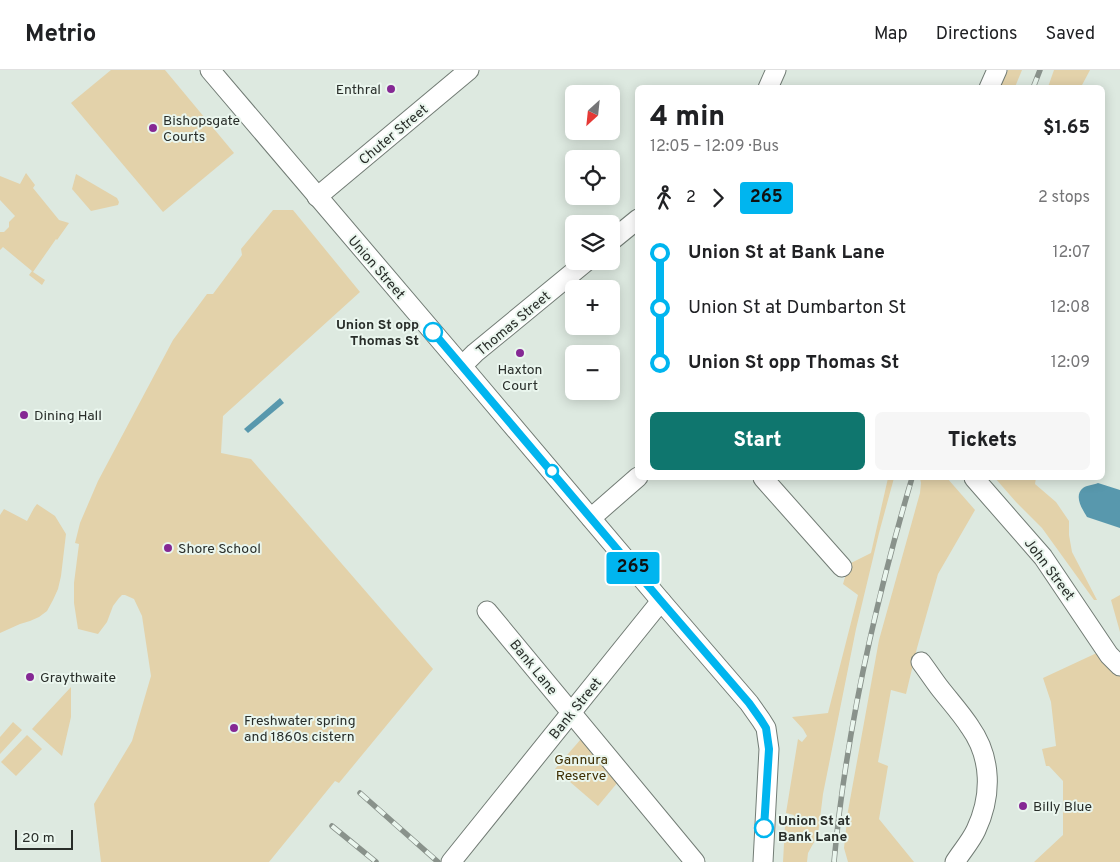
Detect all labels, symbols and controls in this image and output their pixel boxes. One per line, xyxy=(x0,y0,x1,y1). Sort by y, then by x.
text: Metrio xyxy=(25,20,96,50)
text: Map xyxy=(874,23,908,46)
text: Directions xyxy=(936,23,1018,46)
text: Saved xyxy=(1046,23,1095,46)
place label: Enthral xyxy=(336,82,381,99)
marker: Enthral xyxy=(385,83,397,95)
north arrow xyxy=(565,85,620,140)
map controls xyxy=(565,85,620,400)
text: 4 min xyxy=(650,100,725,136)
street label: Chuter Street xyxy=(356,101,432,169)
place label: Bishopsgate Courts xyxy=(163,113,240,146)
text: $1.65 xyxy=(1043,116,1090,140)
marker: Bishopsgate Courts xyxy=(147,122,159,134)
text: 12:05 – 12:09 · Bus xyxy=(650,137,779,157)
button: locate xyxy=(565,150,620,205)
icon: walk xyxy=(650,184,678,212)
icon: forward xyxy=(704,184,732,212)
text: 265 xyxy=(750,186,783,209)
text: 2 xyxy=(686,188,696,208)
text: 2 stops xyxy=(1038,188,1090,208)
button: layers xyxy=(565,215,620,270)
street label: Union Street xyxy=(344,233,408,303)
text: Union St at Bank Lane xyxy=(688,241,885,265)
text: 12:07 xyxy=(1052,243,1090,263)
button: + xyxy=(565,280,620,335)
street label: Thomas Street xyxy=(473,288,555,360)
text: Union St at Dumbarton St xyxy=(688,296,906,320)
text: 12:08 xyxy=(1051,298,1090,318)
place label: Union St opp Thomas St xyxy=(336,317,419,350)
marker: Union St opp Thomas St xyxy=(423,322,443,342)
button: − xyxy=(565,345,620,400)
marker: Haxton Court xyxy=(514,347,526,359)
text: Union St opp Thomas St xyxy=(688,351,899,375)
text: 12:09 xyxy=(1051,353,1090,373)
place label: Haxton Court xyxy=(498,362,542,395)
place label: Dining Hall xyxy=(34,408,102,425)
marker: Dining Hall xyxy=(18,409,30,421)
button: Start xyxy=(650,412,865,470)
button: Tickets xyxy=(875,412,1090,470)
unlabelled marker xyxy=(545,464,559,478)
street label: John Street xyxy=(1020,536,1078,604)
place label: Shore School xyxy=(178,541,261,558)
marker: Shore School xyxy=(162,542,174,554)
line badge: 265 xyxy=(604,552,662,584)
text: 265 xyxy=(616,556,650,579)
street label: Bank Lane xyxy=(505,637,560,699)
place label: Graythwaite xyxy=(40,670,116,687)
marker: Graythwaite xyxy=(24,671,36,683)
street label: Bank Street xyxy=(546,675,606,743)
place label: Freshwater spring and 1860s cistern xyxy=(244,713,356,746)
marker: Freshwater spring and 1860s cistern xyxy=(228,722,240,734)
park label: Gannura Reserve xyxy=(554,752,608,785)
place label: Billy Blue xyxy=(1033,799,1092,816)
marker: Billy Blue xyxy=(1017,800,1029,812)
place label: Union St at Bank Lane xyxy=(778,813,850,846)
marker: Union St at Bank Lane xyxy=(754,818,774,838)
scale bar xyxy=(15,827,72,850)
text: 20 m xyxy=(22,830,55,847)

